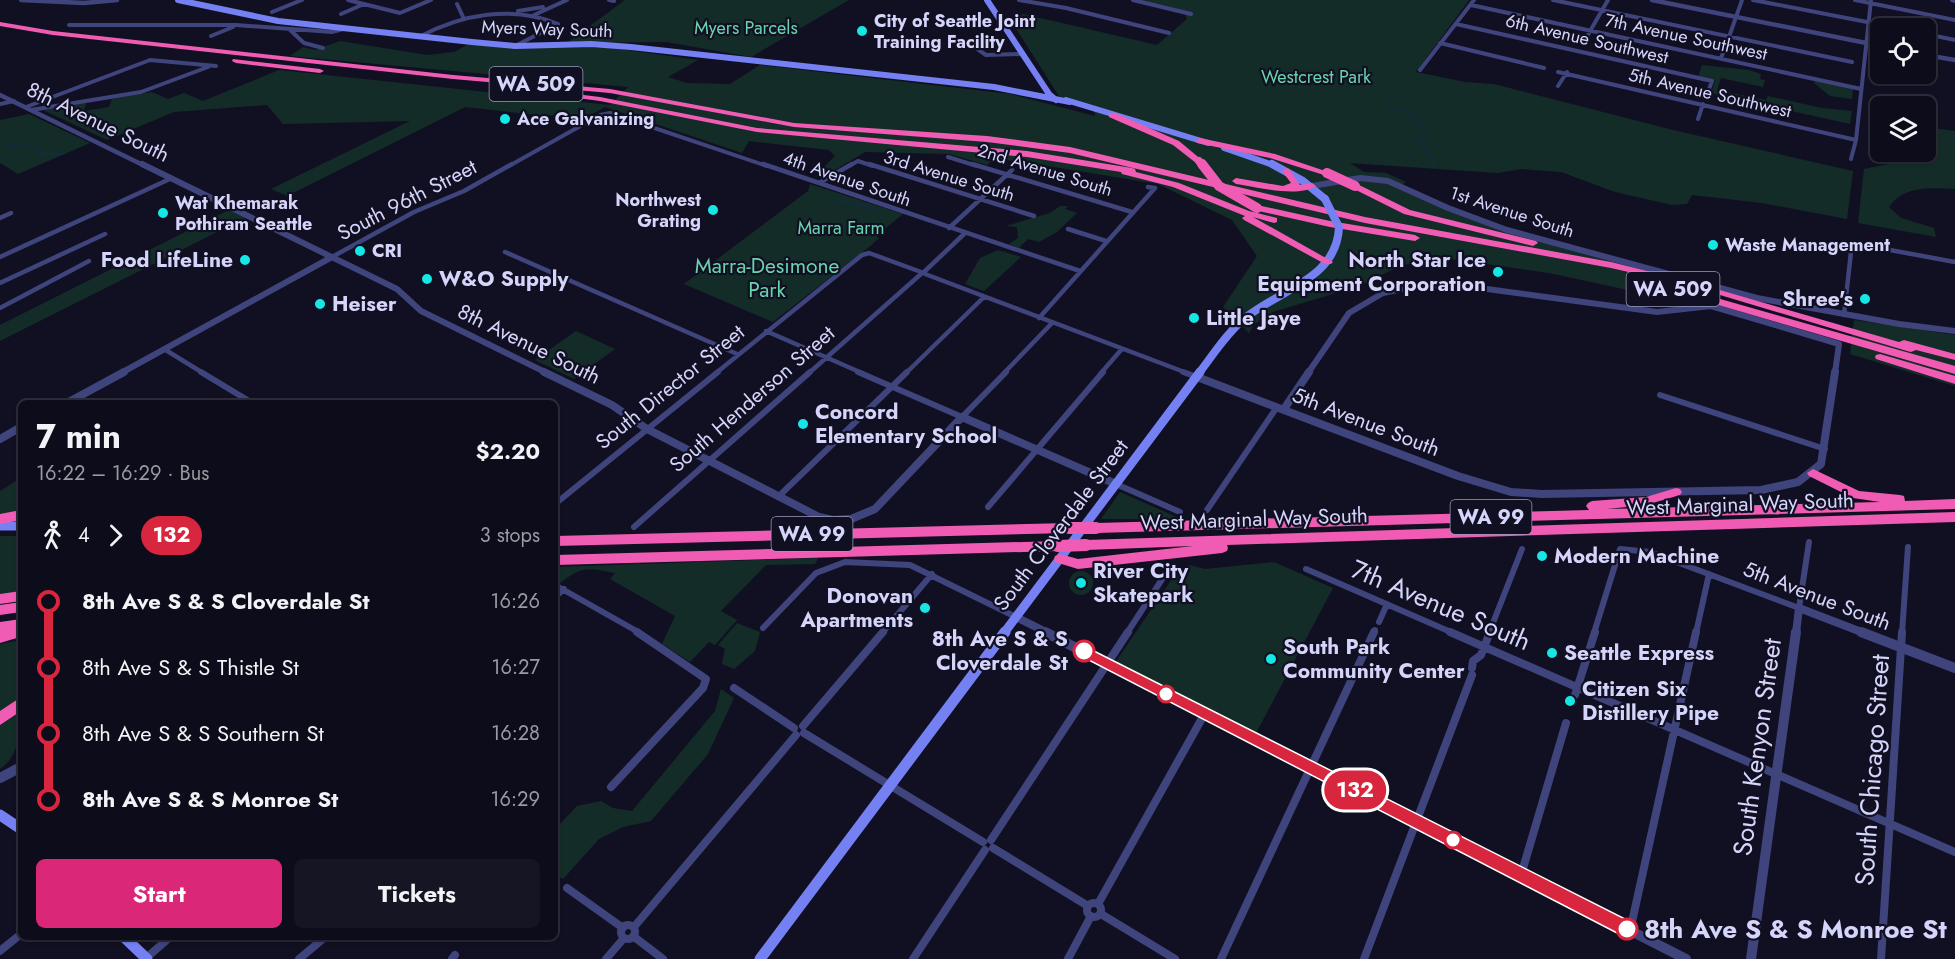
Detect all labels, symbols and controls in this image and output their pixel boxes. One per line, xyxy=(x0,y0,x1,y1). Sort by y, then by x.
street label: 7th Avenue Southwest xyxy=(1602,7,1770,67)
place label: City of Seattle Joint Training Facility xyxy=(874,8,1035,55)
street label: 6th Avenue Southwest xyxy=(1503,8,1672,71)
street label: Myers Way South xyxy=(481,14,613,44)
park label: Myers Parcels xyxy=(694,15,798,41)
map controls xyxy=(1870,18,1936,162)
button: locate xyxy=(1870,18,1936,84)
marker: City of Seattle Joint Training Facility xyxy=(855,24,869,38)
street label: 5th Avenue Southwest xyxy=(1626,62,1795,125)
park label: Westcrest Park xyxy=(1261,64,1371,90)
road number: WA 509 xyxy=(490,67,582,101)
street label: 8th Avenue South xyxy=(21,74,175,170)
button: layers xyxy=(1870,96,1936,162)
place label: Ace Galvanizing xyxy=(516,106,654,132)
marker: Ace Galvanizing xyxy=(498,112,512,126)
street label: 2nd Avenue South xyxy=(974,137,1116,203)
street label: 3rd Avenue South xyxy=(880,144,1018,208)
street label: 4th Avenue South xyxy=(779,145,915,213)
street label: South 96th Street xyxy=(332,152,482,248)
street label: 1st Avenue South xyxy=(1446,180,1578,244)
place label: Northwest Grating xyxy=(615,187,701,234)
place label: Wat Khemarak Pothiram Seattle xyxy=(175,190,312,237)
marker: Northwest Grating xyxy=(706,203,720,217)
marker: Wat Khemarak Pothiram Seattle xyxy=(156,206,170,220)
park label: Marra Farm xyxy=(798,215,884,241)
place label: Waste Management xyxy=(1725,232,1890,258)
place label: CRI xyxy=(372,238,402,264)
marker: Waste Management xyxy=(1706,238,1720,252)
marker: CRI xyxy=(353,244,367,258)
place label: Food LifeLine xyxy=(101,245,233,275)
place label: North Star Ice Equipment Corporation xyxy=(1257,245,1486,299)
park label: Marra-Desimone Park xyxy=(695,251,840,305)
marker: Food LifeLine xyxy=(238,253,252,267)
place label: W&O Supply xyxy=(439,264,569,294)
marker: North Star Ice Equipment Corporation xyxy=(1491,265,1505,279)
marker: W&O Supply xyxy=(420,272,434,286)
road number: WA 509 xyxy=(1626,272,1720,306)
place label: Shree's xyxy=(1782,284,1853,314)
place label: Heiser xyxy=(332,289,397,319)
marker: Shree's xyxy=(1858,292,1872,306)
street label: 8th Avenue South xyxy=(452,296,606,392)
marker: Heiser xyxy=(313,297,327,311)
place label: Little Jaye xyxy=(1206,303,1301,333)
marker: Little Jaye xyxy=(1187,311,1201,325)
street label: South Director Street xyxy=(589,317,751,457)
street label: South Henderson Street xyxy=(663,319,841,479)
street label: 5th Avenue South xyxy=(1288,380,1444,464)
place label: Concord Elementary School xyxy=(815,397,997,451)
text: 7 min xyxy=(36,413,121,460)
marker: Concord Elementary School xyxy=(796,417,810,431)
street label: South Cloverdale Street xyxy=(986,433,1136,617)
text: $2.20 xyxy=(476,435,540,467)
text: 16:22 – 16:29 · Bus xyxy=(36,459,209,488)
street label: West Marginal Way South xyxy=(1626,485,1854,523)
street label: West Marginal Way South xyxy=(1140,500,1368,538)
road number: WA 99 xyxy=(1450,500,1532,534)
road number: WA 99 xyxy=(772,517,852,551)
icon: walk xyxy=(36,519,69,552)
icon: forward xyxy=(99,519,132,552)
text: 132 xyxy=(153,520,190,550)
text: 4 xyxy=(78,521,90,550)
text: 3 stops xyxy=(480,521,540,550)
place label: Modern Machine xyxy=(1554,541,1719,571)
marker: Modern Machine xyxy=(1535,549,1549,563)
street label: 7th Avenue South xyxy=(1345,550,1537,660)
street label: 5th Avenue South xyxy=(1739,554,1895,638)
place label: River City Skatepark xyxy=(1093,556,1193,610)
marker: River City Skatepark xyxy=(1074,576,1088,590)
place label: Donovan Apartments xyxy=(799,581,913,635)
text: 8th Ave S & S Cloverdale St xyxy=(82,585,370,617)
text: 16:26 xyxy=(491,587,540,616)
marker: Donovan Apartments xyxy=(918,601,932,615)
place label: 8th Ave S & S Cloverdale St xyxy=(932,624,1068,678)
place label: South Park Community Center xyxy=(1283,632,1465,686)
street label: South Kenyon Street xyxy=(1723,635,1791,858)
place label: Seattle Express xyxy=(1564,638,1715,668)
marker: 8th Ave S & S Cloverdale St xyxy=(1073,640,1095,662)
marker: Seattle Express xyxy=(1545,646,1559,660)
text: 8th Ave S & S Thistle St xyxy=(82,651,299,683)
marker: South Park Community Center xyxy=(1264,652,1278,666)
street label: South Chicago Street xyxy=(1845,652,1899,887)
text: 16:27 xyxy=(492,653,540,682)
place label: Citizen Six Distillery Pipe xyxy=(1582,674,1719,728)
unlabelled marker xyxy=(1157,685,1175,703)
marker: Citizen Six Distillery Pipe xyxy=(1563,694,1577,708)
text: 8th Ave S & S Southern St xyxy=(82,717,324,749)
text: 16:28 xyxy=(491,719,540,748)
line badge: 132 xyxy=(1320,770,1390,810)
text: 132 xyxy=(1336,775,1374,805)
text: 8th Ave S & S Monroe St xyxy=(82,783,338,815)
text: 16:29 xyxy=(491,785,540,814)
unlabelled marker xyxy=(1444,831,1462,849)
button: Start xyxy=(36,859,282,928)
button: Tickets xyxy=(294,859,540,928)
place label: 8th Ave S & S Monroe St xyxy=(1644,910,1947,948)
marker: 8th Ave S & S Monroe St xyxy=(1616,918,1638,940)

